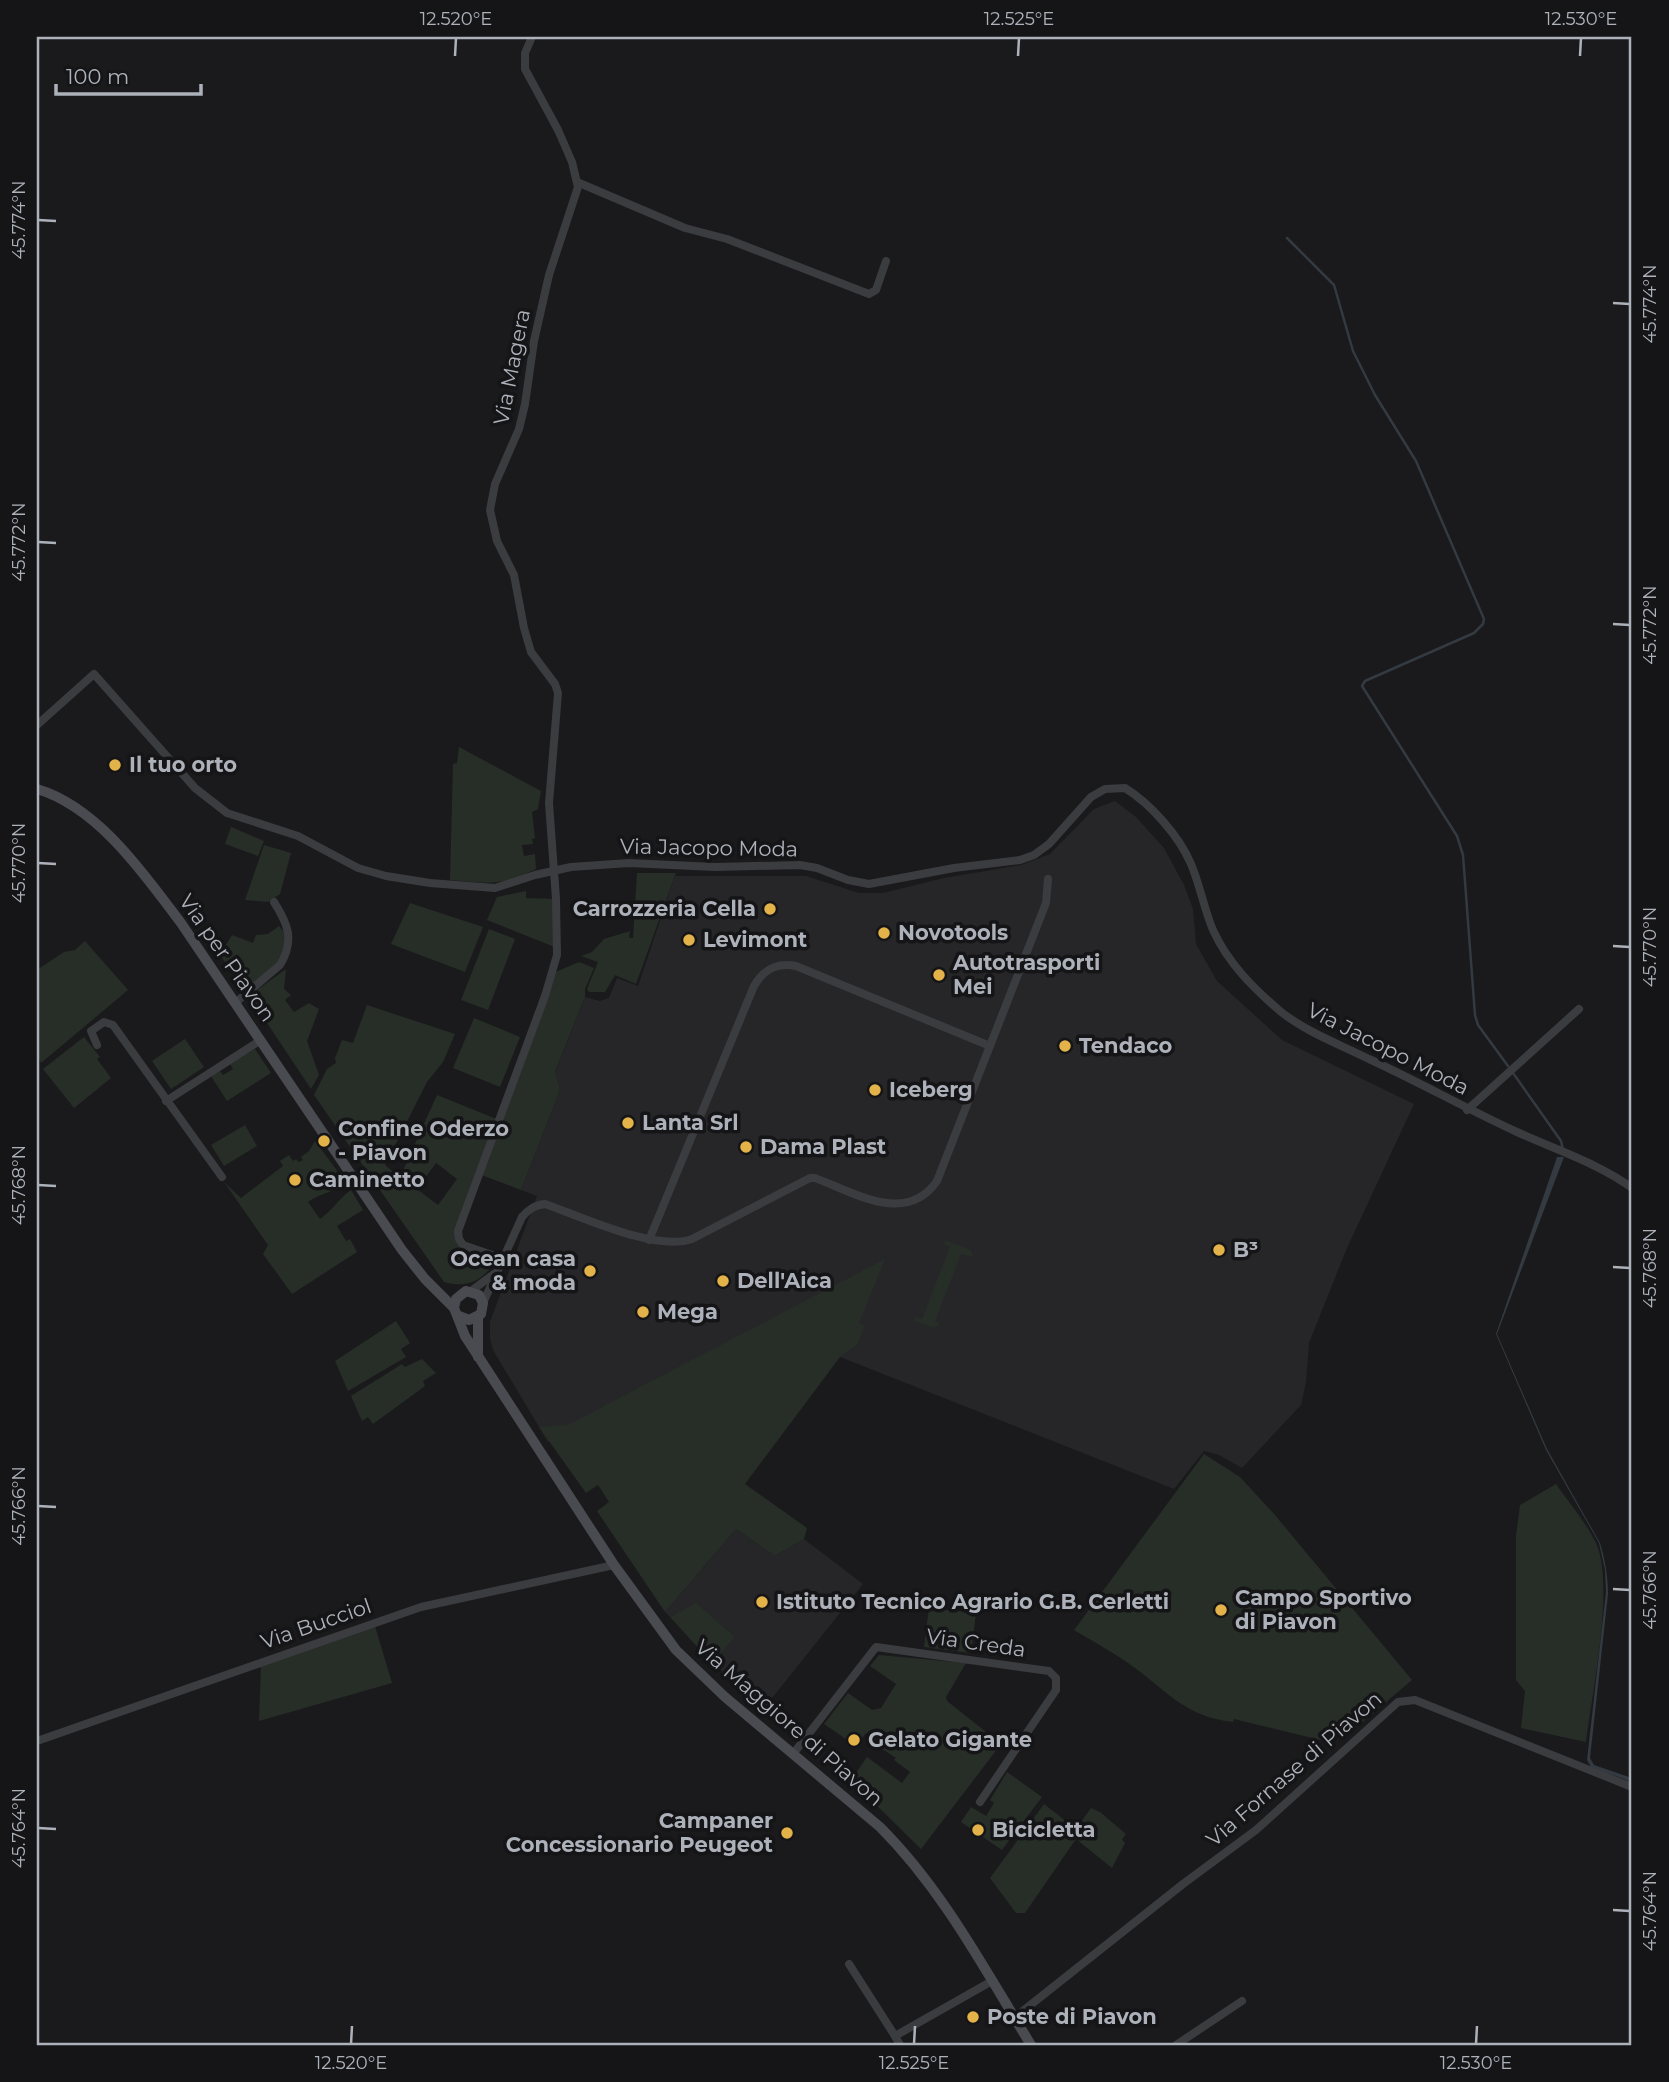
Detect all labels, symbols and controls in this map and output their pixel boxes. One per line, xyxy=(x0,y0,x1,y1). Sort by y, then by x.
text: 12.520°E xyxy=(420,8,492,30)
text: 12.525°E xyxy=(984,8,1054,30)
text: 12.530°E xyxy=(1545,8,1617,30)
scale bar xyxy=(56,52,201,96)
text: 100 m xyxy=(66,64,129,89)
text: 45.774°N xyxy=(8,180,30,260)
text: 45.774°N xyxy=(1639,264,1661,344)
street label: Via Magera xyxy=(488,307,535,427)
text: 45.772°N xyxy=(8,502,30,582)
text: 45.772°N xyxy=(1639,585,1661,665)
place label: Il tuo orto xyxy=(129,752,237,777)
marker: Il tuo orto xyxy=(107,757,123,773)
text: 45.770°N xyxy=(8,823,30,903)
street label: Via Jacopo Moda xyxy=(620,833,798,862)
street label: Via per Piavon xyxy=(174,889,281,1026)
place label: Carrozzeria Cella xyxy=(573,896,756,921)
marker: Carrozzeria Cella xyxy=(762,901,778,917)
text: 45.770°N xyxy=(1639,907,1661,987)
place label: Novotools xyxy=(898,920,1008,945)
marker: Novotools xyxy=(876,925,892,941)
place label: Levimont xyxy=(703,927,807,952)
marker: Levimont xyxy=(681,932,697,948)
place label: Autotrasporti Mei xyxy=(952,950,1100,999)
marker: Autotrasporti Mei xyxy=(931,967,947,983)
street label: Via Jacopo Moda xyxy=(1303,997,1473,1100)
place label: Tendaco xyxy=(1079,1033,1173,1058)
marker: Tendaco xyxy=(1057,1038,1073,1054)
place label: Iceberg xyxy=(889,1077,973,1102)
marker: Iceberg xyxy=(867,1082,883,1098)
place label: Lanta Srl xyxy=(642,1110,739,1135)
marker: Lanta Srl xyxy=(620,1115,636,1131)
place label: Confine Oderzo - Piavon xyxy=(338,1116,509,1165)
marker: Confine Oderzo - Piavon xyxy=(316,1133,332,1149)
place label: Dama Plast xyxy=(760,1134,886,1159)
marker: Dama Plast xyxy=(738,1139,754,1155)
text: 45.768°N xyxy=(8,1145,30,1225)
place label: Caminetto xyxy=(309,1167,425,1192)
marker: Caminetto xyxy=(287,1172,303,1188)
text: 45.768°N xyxy=(1639,1228,1661,1308)
place label: B³ xyxy=(1233,1237,1258,1262)
marker: B³ xyxy=(1211,1242,1227,1258)
place label: Ocean casa & moda xyxy=(450,1246,576,1295)
marker: Ocean casa & moda xyxy=(582,1263,598,1279)
place label: Dell'Aica xyxy=(737,1268,832,1293)
marker: Dell'Aica xyxy=(715,1273,731,1289)
place label: Mega xyxy=(657,1299,718,1324)
marker: Mega xyxy=(635,1304,651,1320)
text: 45.766°N xyxy=(8,1466,30,1546)
text: 45.766°N xyxy=(1639,1550,1661,1630)
place label: Campo Sportivo di Piavon xyxy=(1235,1585,1412,1634)
place label: Istituto Tecnico Agrario G.B. Cerletti xyxy=(776,1589,1169,1614)
street label: Via Bucciol xyxy=(257,1593,375,1654)
marker: Istituto Tecnico Agrario G.B. Cerletti xyxy=(754,1594,770,1610)
marker: Campo Sportivo di Piavon xyxy=(1213,1602,1229,1618)
street label: Via Creda xyxy=(925,1623,1027,1662)
street label: Via Maggiore di Piavon xyxy=(690,1634,888,1811)
street label: Via Fornase di Piavon xyxy=(1201,1686,1386,1852)
place label: Gelato Gigante xyxy=(868,1727,1032,1752)
marker: Gelato Gigante xyxy=(846,1732,862,1748)
text: 45.764°N xyxy=(8,1788,30,1868)
place label: Campaner Concessionario Peugeot xyxy=(506,1808,773,1857)
place label: Bicicletta xyxy=(992,1817,1096,1842)
marker: Bicicletta xyxy=(970,1822,986,1838)
marker: Campaner Concessionario Peugeot xyxy=(779,1825,795,1841)
text: 45.764°N xyxy=(1639,1871,1661,1951)
place label: Poste di Piavon xyxy=(987,2004,1157,2029)
marker: Poste di Piavon xyxy=(965,2009,981,2025)
text: 12.520°E xyxy=(315,2052,387,2074)
text: 12.525°E xyxy=(879,2052,949,2074)
text: 12.530°E xyxy=(1440,2052,1512,2074)

